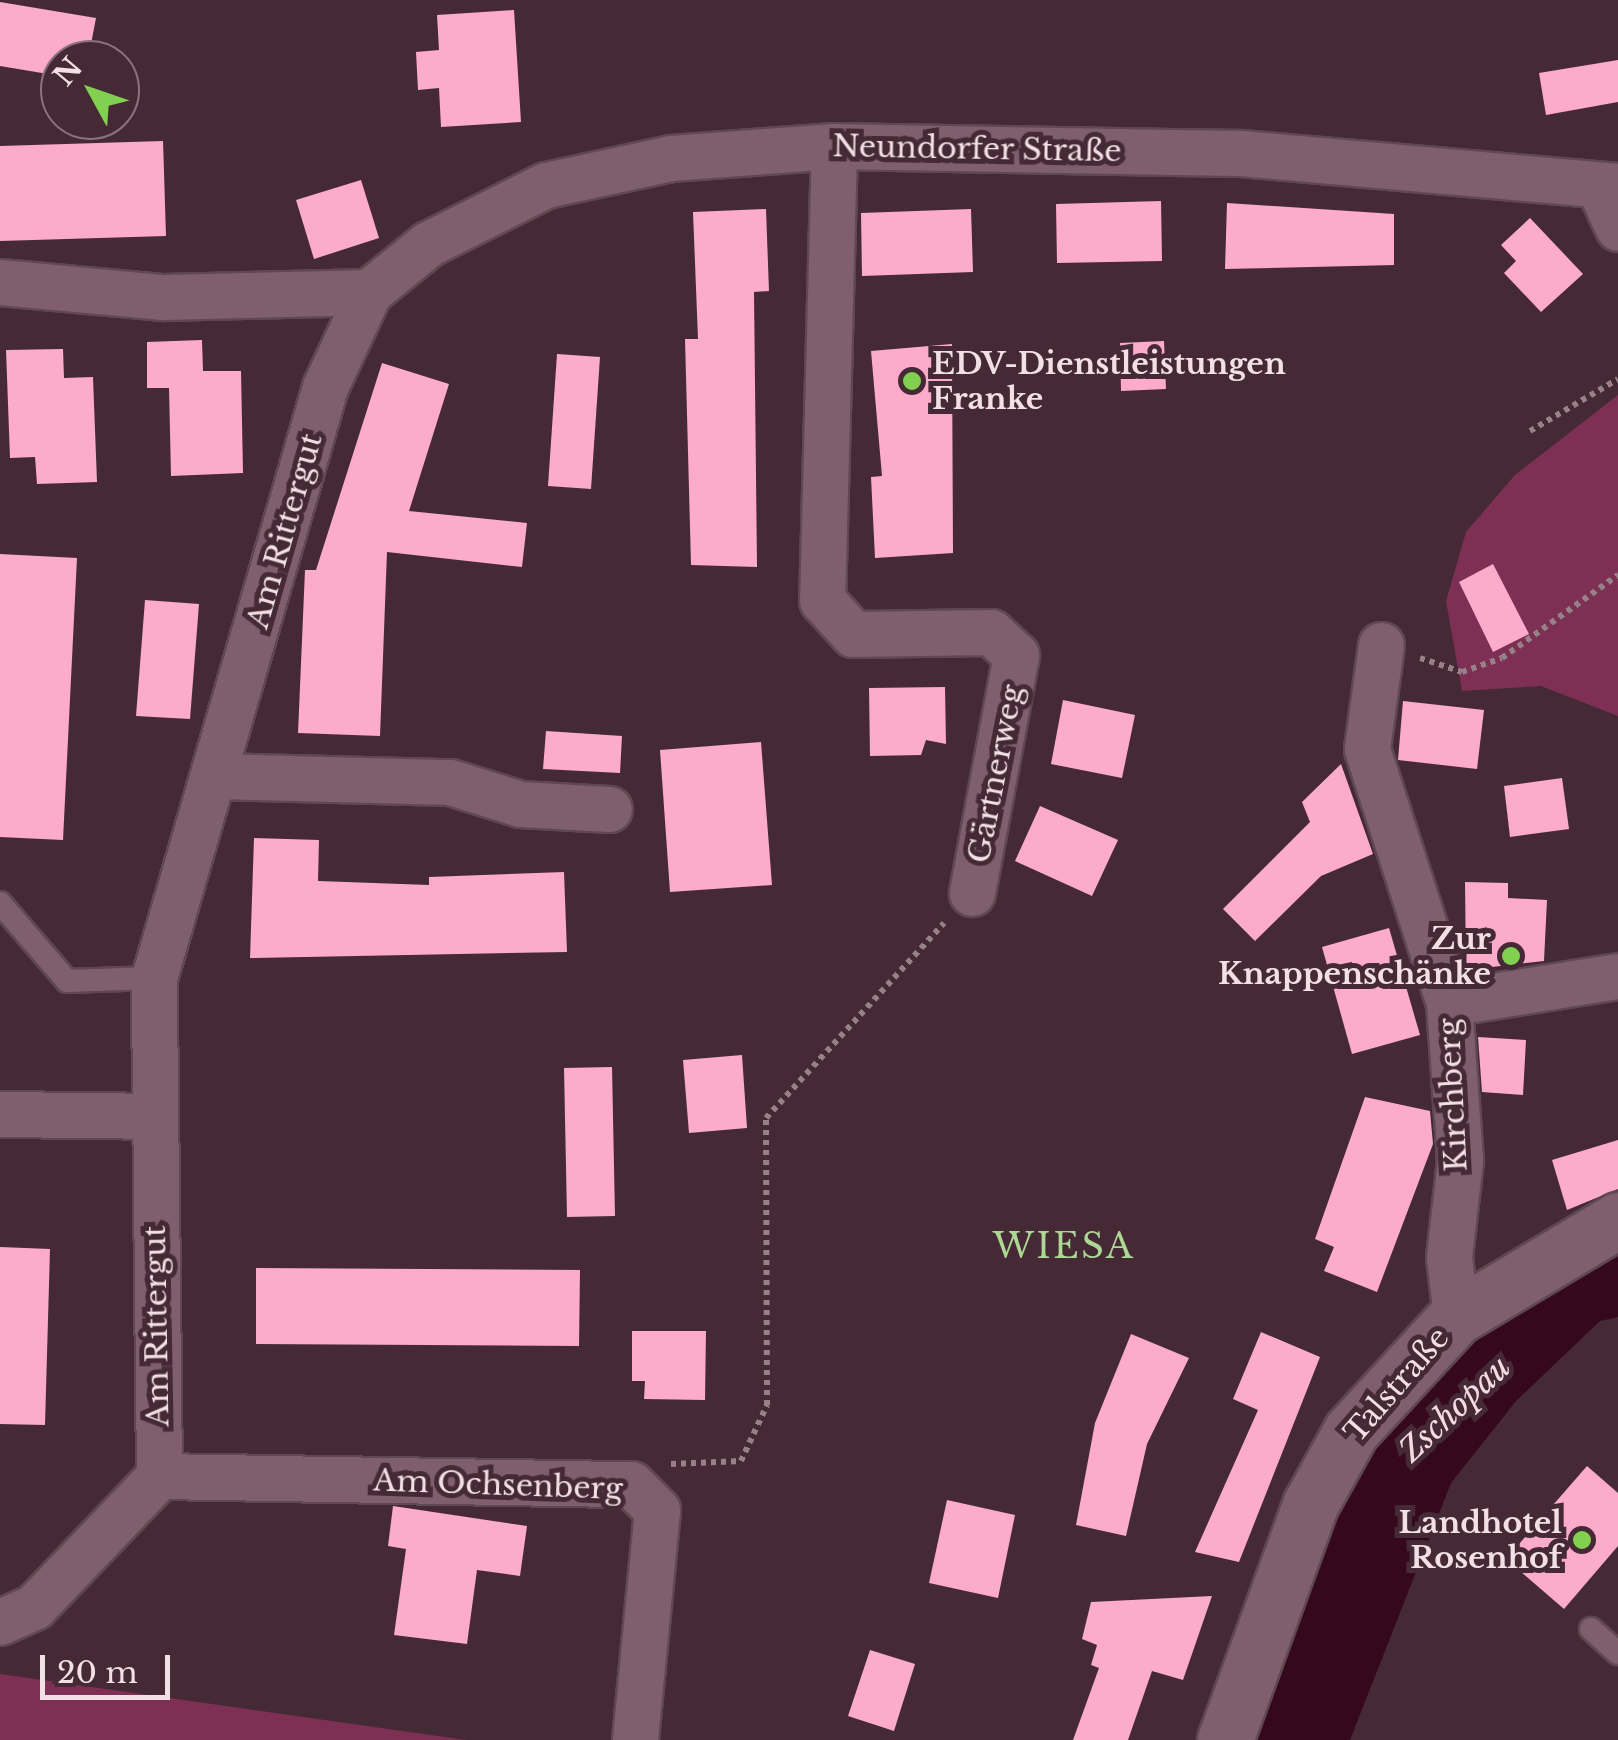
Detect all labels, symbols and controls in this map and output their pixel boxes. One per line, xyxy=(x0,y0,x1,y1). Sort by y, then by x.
north arrow xyxy=(40,40,140,140)
text: N xyxy=(46,50,90,93)
street label: Neundorfer Straße xyxy=(832,128,1122,170)
place label: EDV-Dienstleistungen Franke xyxy=(932,346,1286,416)
marker: EDV-Dienstleistungen Franke xyxy=(901,370,923,392)
street label: Am Rittergut xyxy=(240,429,330,633)
street label: Gärtnerweg xyxy=(961,682,1031,866)
place label: Zur Knappenschänke xyxy=(1218,921,1491,992)
marker: Zur Knappenschänke xyxy=(1500,945,1522,967)
street label: Kirchberg xyxy=(1431,1017,1475,1173)
street label: Am Rittergut xyxy=(137,1225,177,1427)
district label: WIESA xyxy=(993,1225,1135,1267)
street label: Talstraße xyxy=(1337,1320,1457,1450)
water label: Zschopau xyxy=(1391,1348,1519,1470)
street label: Am Ochsenberg xyxy=(373,1463,623,1507)
place label: Landhotel Rosenhof xyxy=(1399,1505,1562,1576)
marker: Landhotel Rosenhof xyxy=(1571,1529,1593,1551)
scale bar xyxy=(45,1635,175,1697)
text: 20 m xyxy=(57,1654,138,1691)

